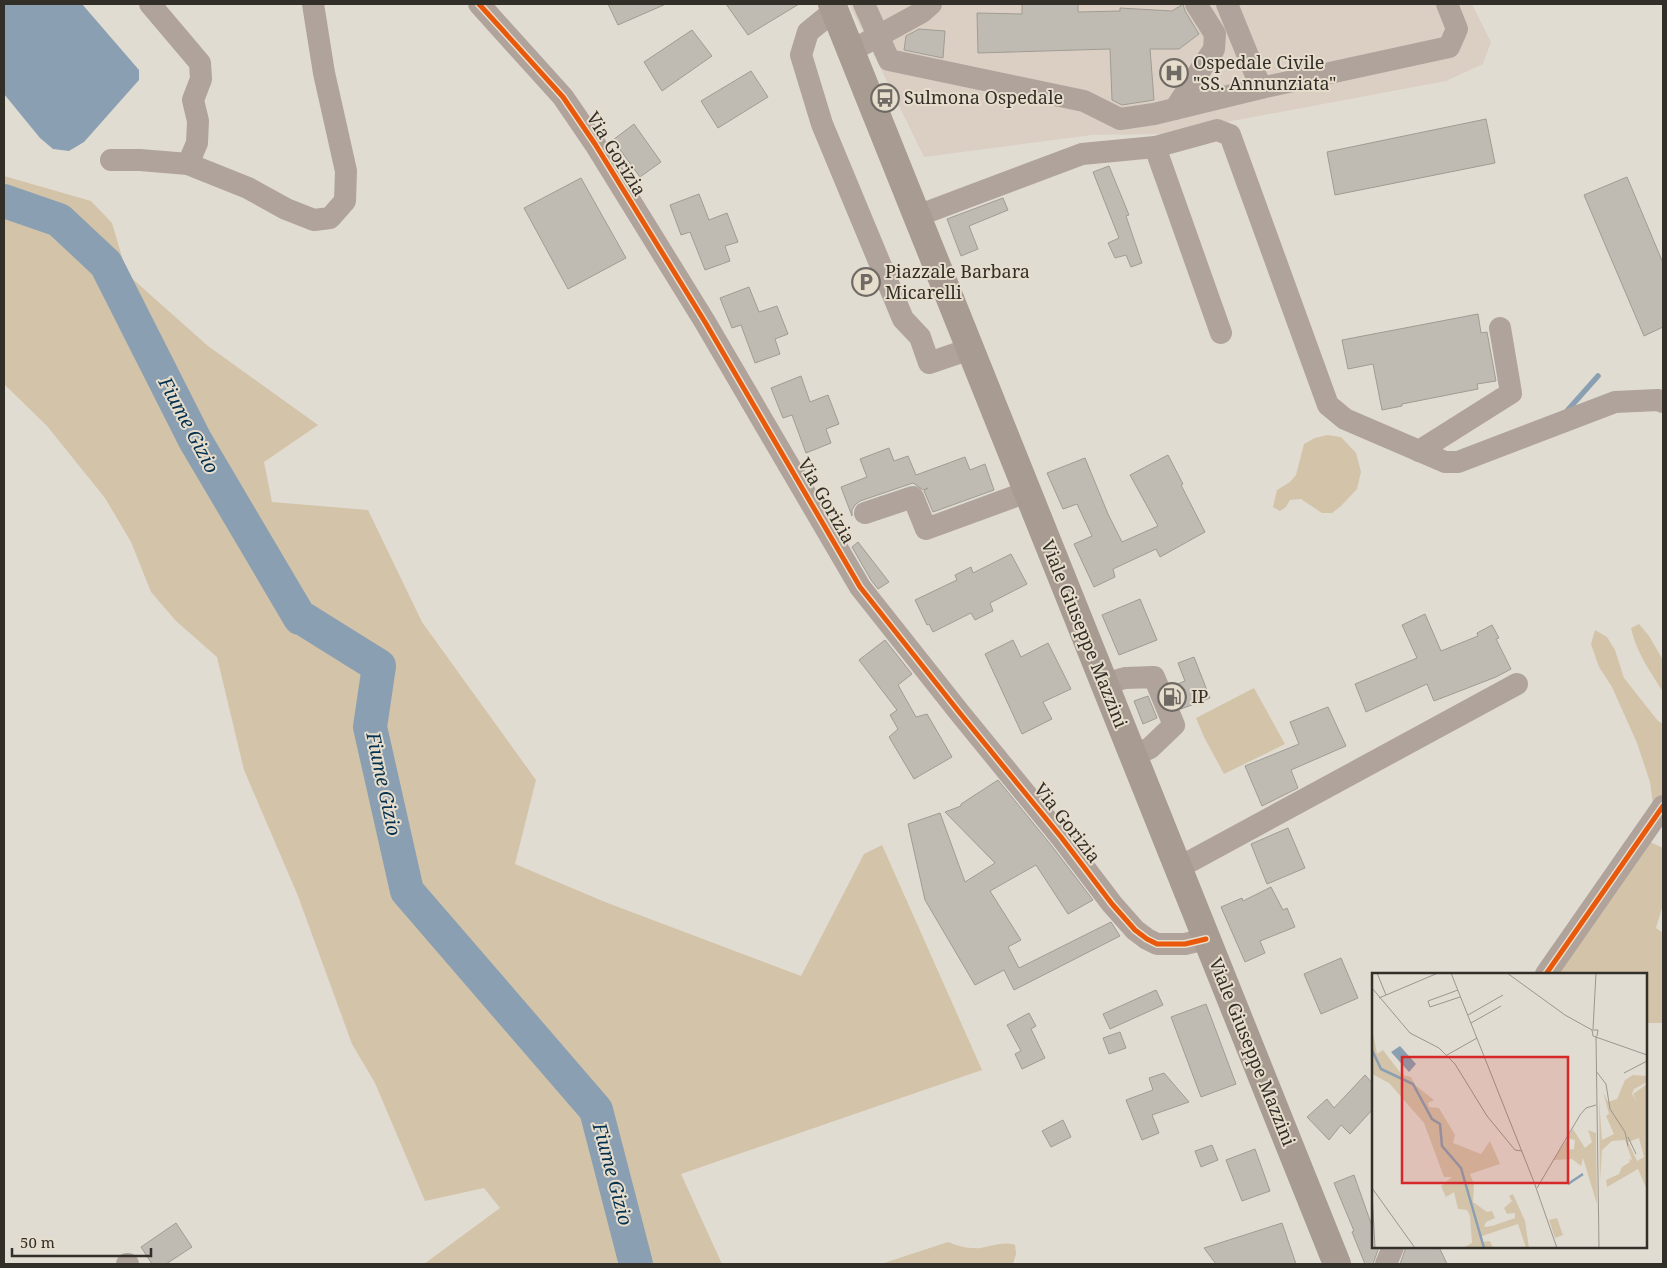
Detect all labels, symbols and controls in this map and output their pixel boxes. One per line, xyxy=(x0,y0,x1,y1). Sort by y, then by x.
place label: Ospedale Civile "SS. Annunziata" xyxy=(1193,50,1336,95)
hospital icon: Ospedale Civile "SS. Annunziata" xyxy=(1159,58,1189,88)
bus stop icon: Sulmona Ospedale xyxy=(870,83,900,113)
place label: Sulmona Ospedale xyxy=(904,85,1063,109)
street label: Via Gorizia xyxy=(581,107,652,200)
place label: Piazzale Barbara Micarelli xyxy=(885,259,1030,304)
parking icon: Piazzale Barbara Micarelli xyxy=(851,267,881,297)
water label: Fiume Gizio xyxy=(152,371,225,478)
street label: Via Gorizia xyxy=(793,453,861,548)
street label: Viale Giuseppe Mazzini xyxy=(1036,536,1134,731)
fuel station icon: IP xyxy=(1157,682,1187,712)
place label: IP xyxy=(1191,684,1209,708)
water label: Fiume Gizio xyxy=(360,729,408,838)
street label: Via Gorizia xyxy=(1029,777,1107,867)
street label: Viale Giuseppe Mazzini xyxy=(1204,954,1302,1149)
inset map xyxy=(1372,973,1647,1248)
water label: Fiume Gizio xyxy=(587,1119,639,1228)
scale bar xyxy=(12,1226,151,1258)
text: 50 m xyxy=(20,1232,55,1252)

